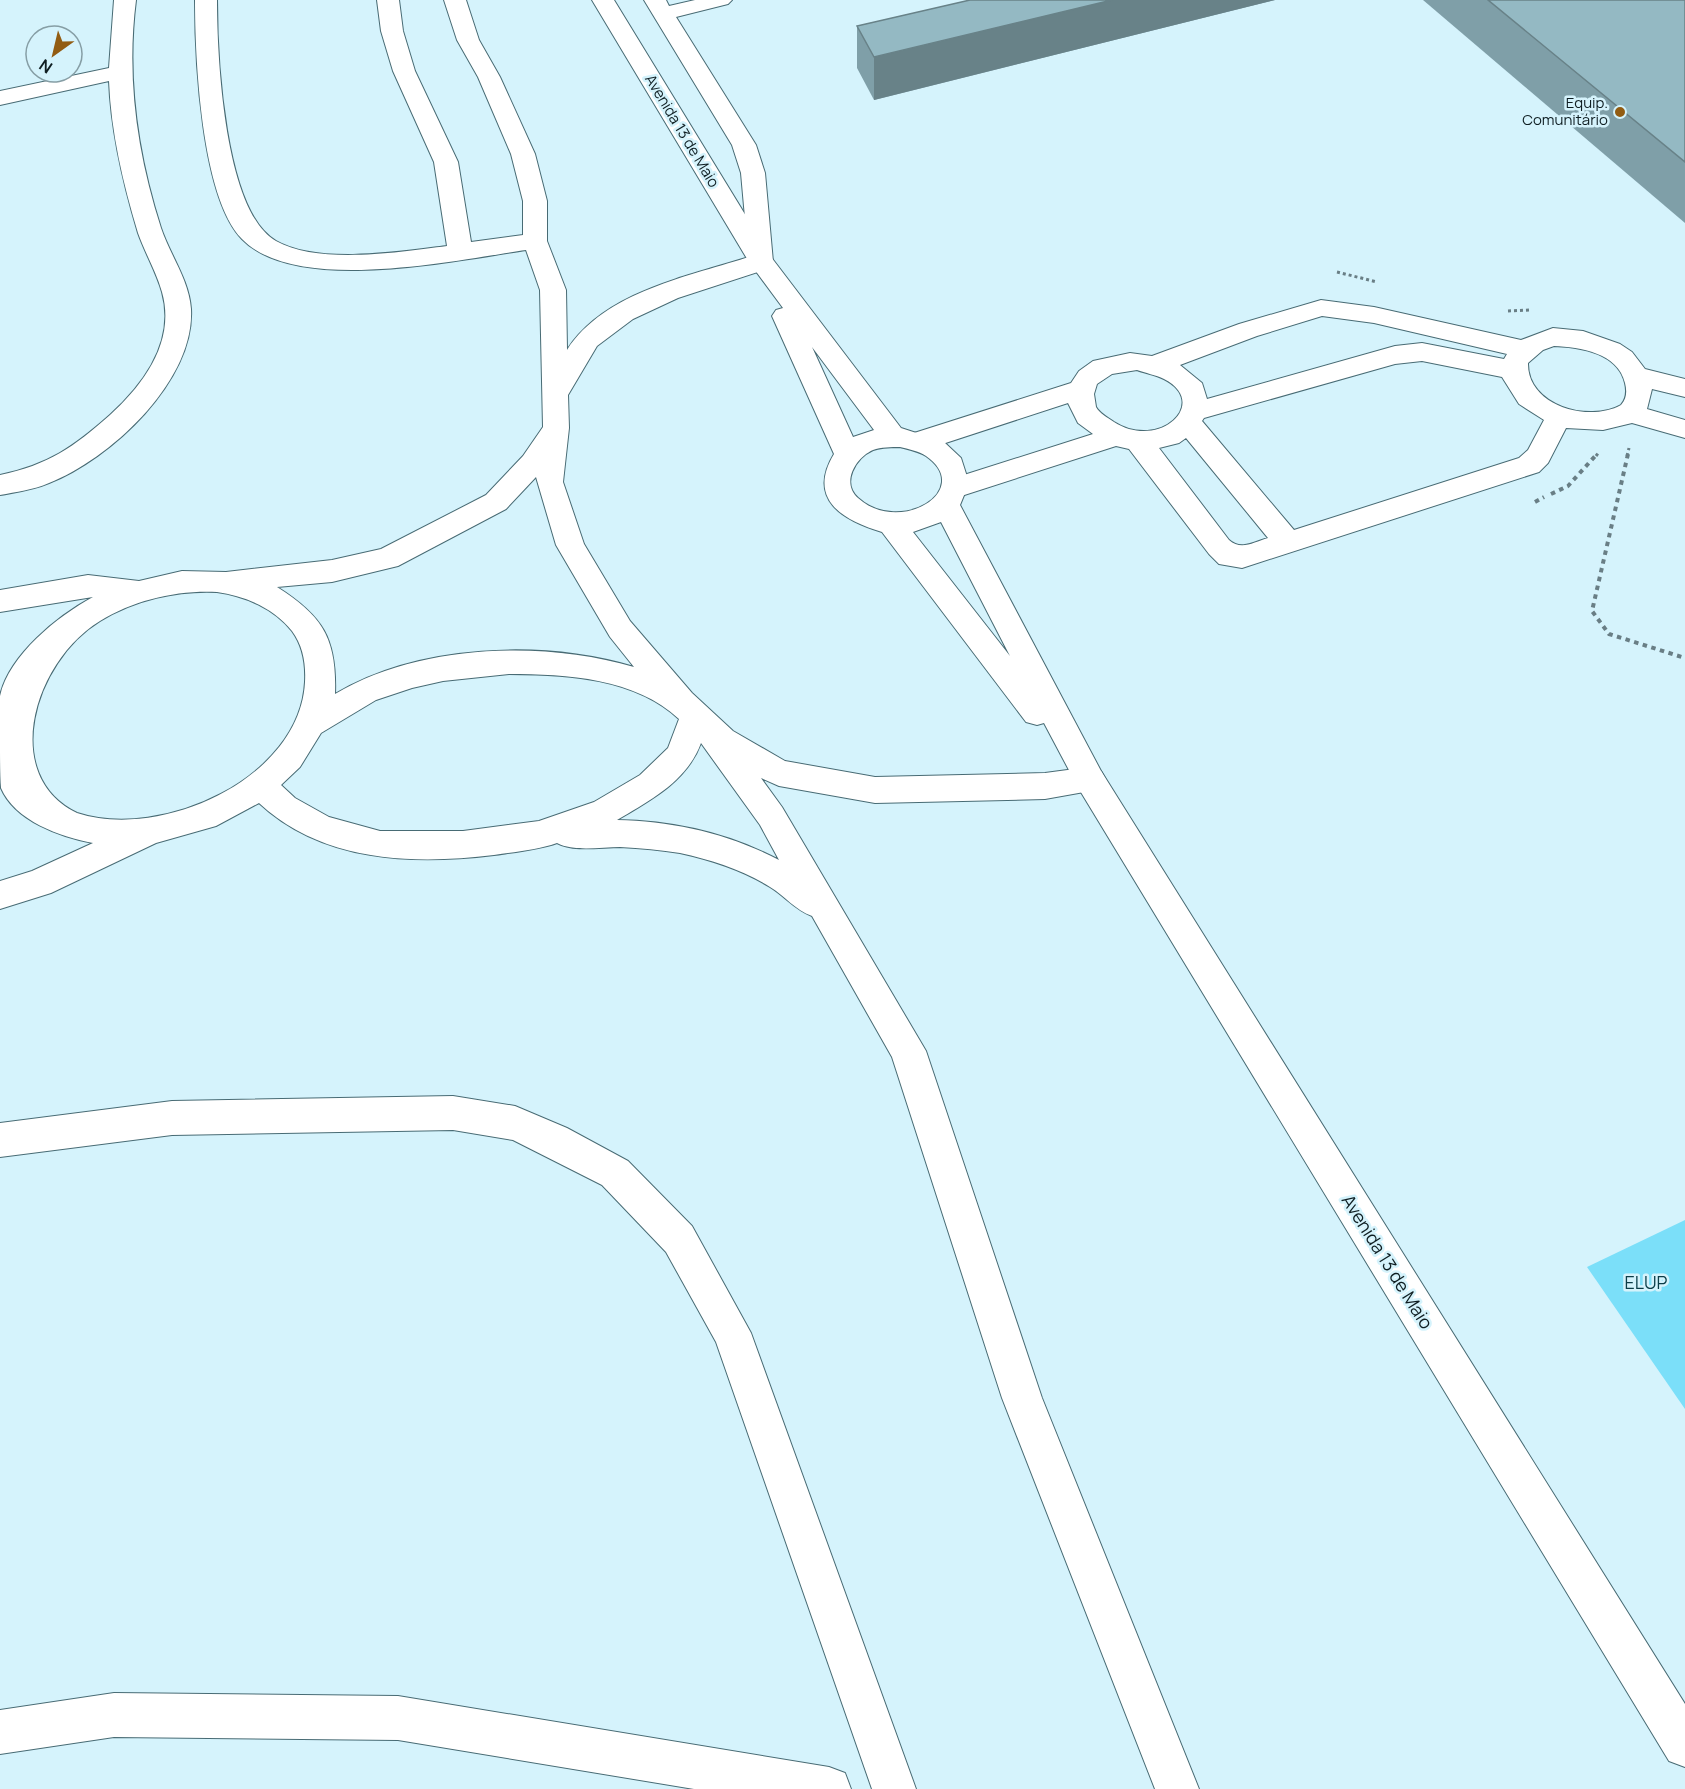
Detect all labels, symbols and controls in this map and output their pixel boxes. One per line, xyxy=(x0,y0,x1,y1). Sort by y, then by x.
north arrow xyxy=(24,24,84,84)
text: N xyxy=(35,54,57,79)
street label: Avenida 13 de Maio xyxy=(640,70,725,191)
place label: Equip. Comunitário xyxy=(1522,92,1608,130)
marker: Equip. Comunitário xyxy=(1613,105,1627,119)
street label: Avenida 13 de Maio xyxy=(1337,1190,1439,1333)
park label: ELUP xyxy=(1625,1270,1668,1294)

